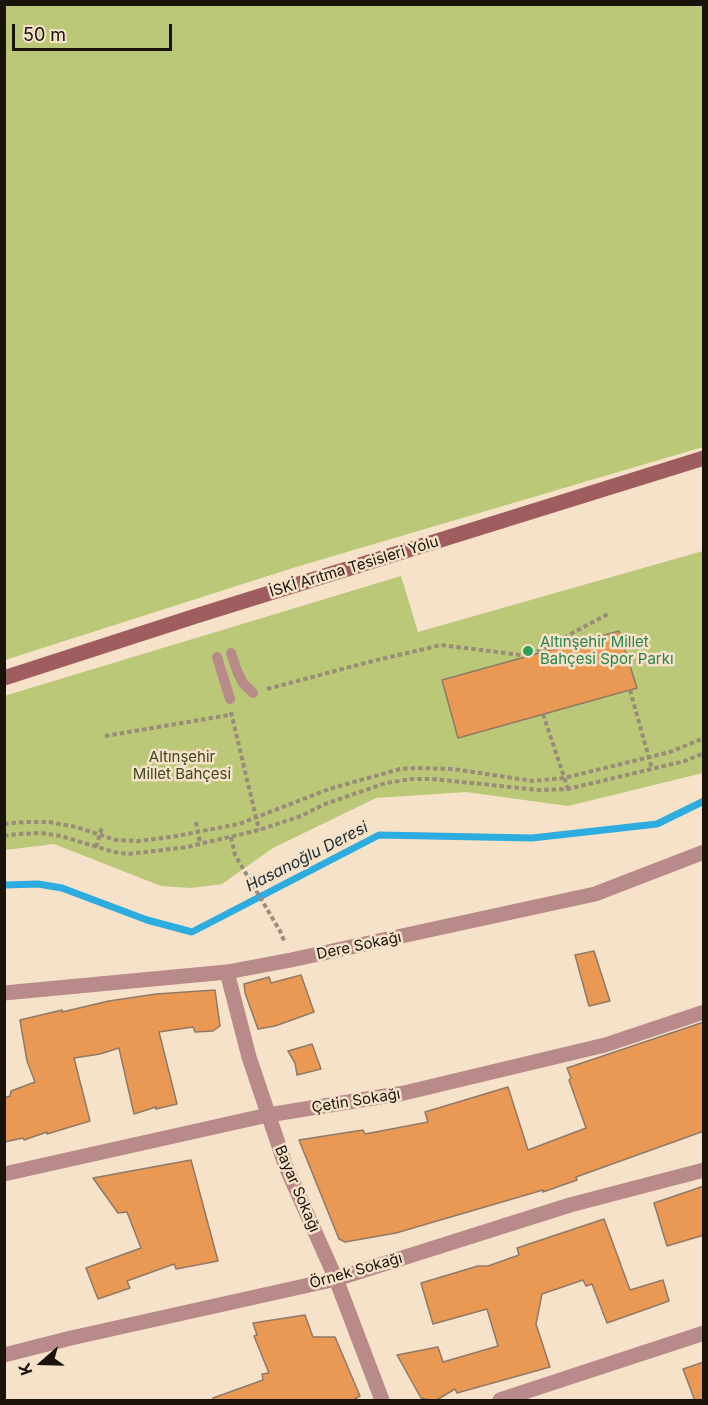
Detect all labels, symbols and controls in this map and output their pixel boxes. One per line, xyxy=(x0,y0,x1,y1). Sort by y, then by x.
scale bar xyxy=(15,12,176,50)
text: 50 m xyxy=(23,24,66,45)
street label: İSKİ Arıtma Tesisleri Yolu xyxy=(267,533,441,601)
place label: Altınşehir Millet Bahçesi Spor Parkı xyxy=(540,633,674,668)
marker: Altınşehir Millet Bahçesi Spor Parkı xyxy=(521,644,535,658)
park label: Altınşehir Millet Bahçesi xyxy=(133,748,231,783)
water label: Hasanoğlu Deresi xyxy=(243,818,371,896)
street label: Dere Sokağı xyxy=(315,928,403,964)
street label: Çetin Sokağı xyxy=(310,1085,402,1117)
street label: Bayar Sokağı xyxy=(271,1143,323,1235)
street label: Örnek Sokağı xyxy=(308,1249,404,1293)
north arrow xyxy=(12,1333,72,1393)
text: K xyxy=(14,1360,36,1378)

